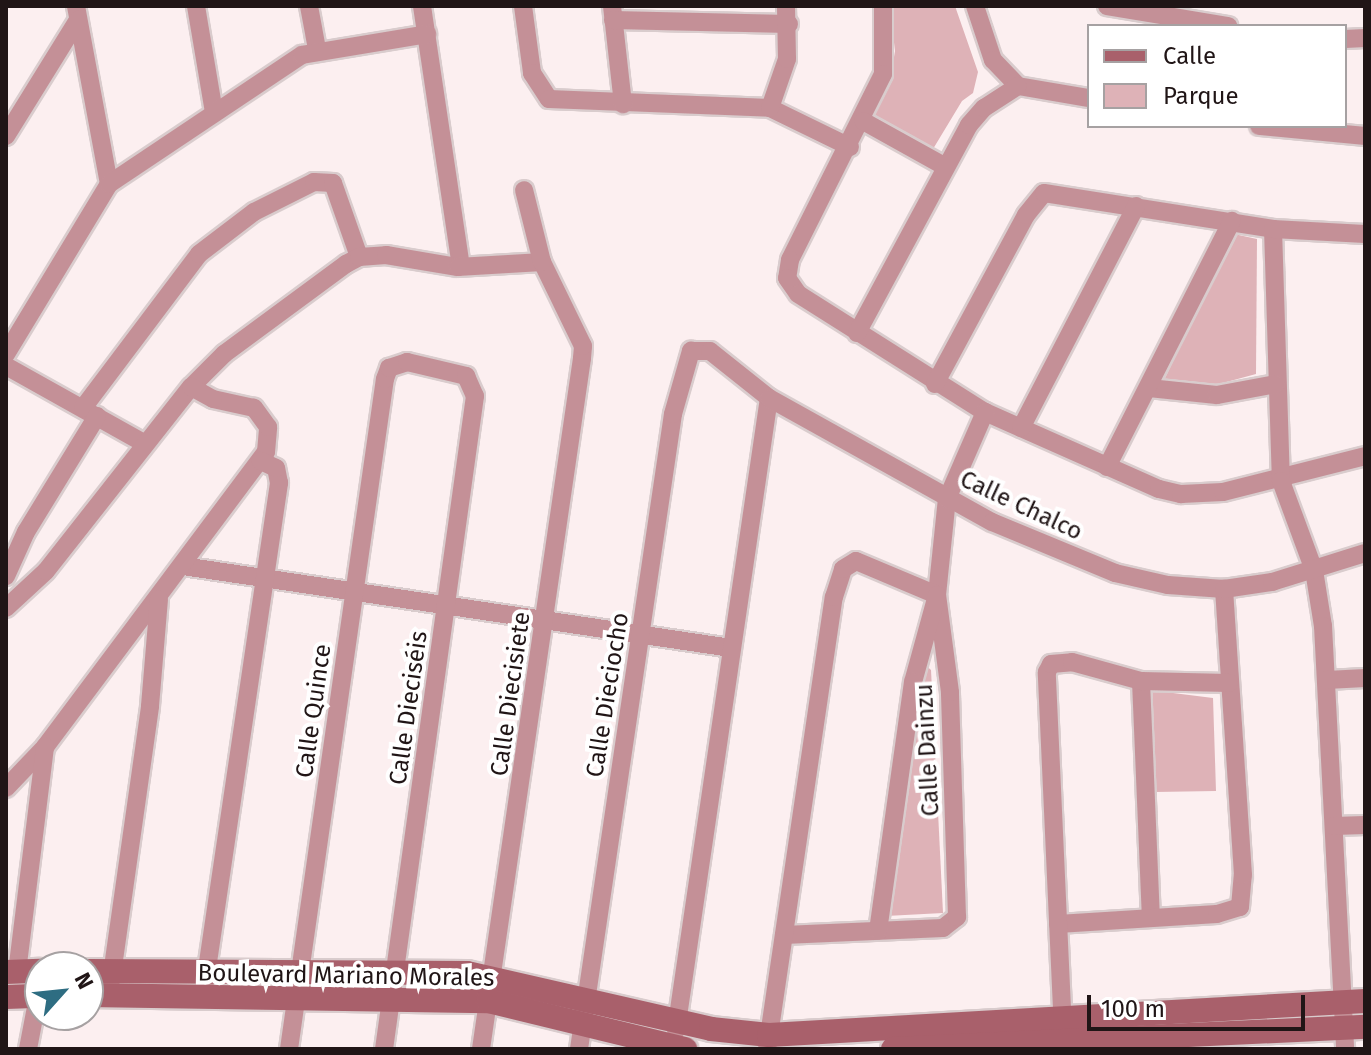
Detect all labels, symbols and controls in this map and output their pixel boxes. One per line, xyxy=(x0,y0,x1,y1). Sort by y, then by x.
legend xyxy=(1087,24,1347,128)
text: Calle xyxy=(1163,42,1216,70)
text: Parque xyxy=(1163,82,1239,110)
street label: Calle Chalco xyxy=(955,465,1087,547)
street label: Calle Diecisiete xyxy=(485,610,537,778)
street label: Calle Dieciocho xyxy=(581,611,635,779)
street label: Calle Dieciséis xyxy=(384,629,434,787)
street label: Calle Quince xyxy=(290,642,338,780)
street label: Calle Dainzu xyxy=(910,683,946,817)
north arrow xyxy=(24,951,104,1031)
street label: Boulevard Mariano Morales xyxy=(197,959,495,993)
text: N xyxy=(69,968,99,993)
scale bar xyxy=(1091,979,1309,1029)
text: 100 m xyxy=(1101,995,1165,1023)

